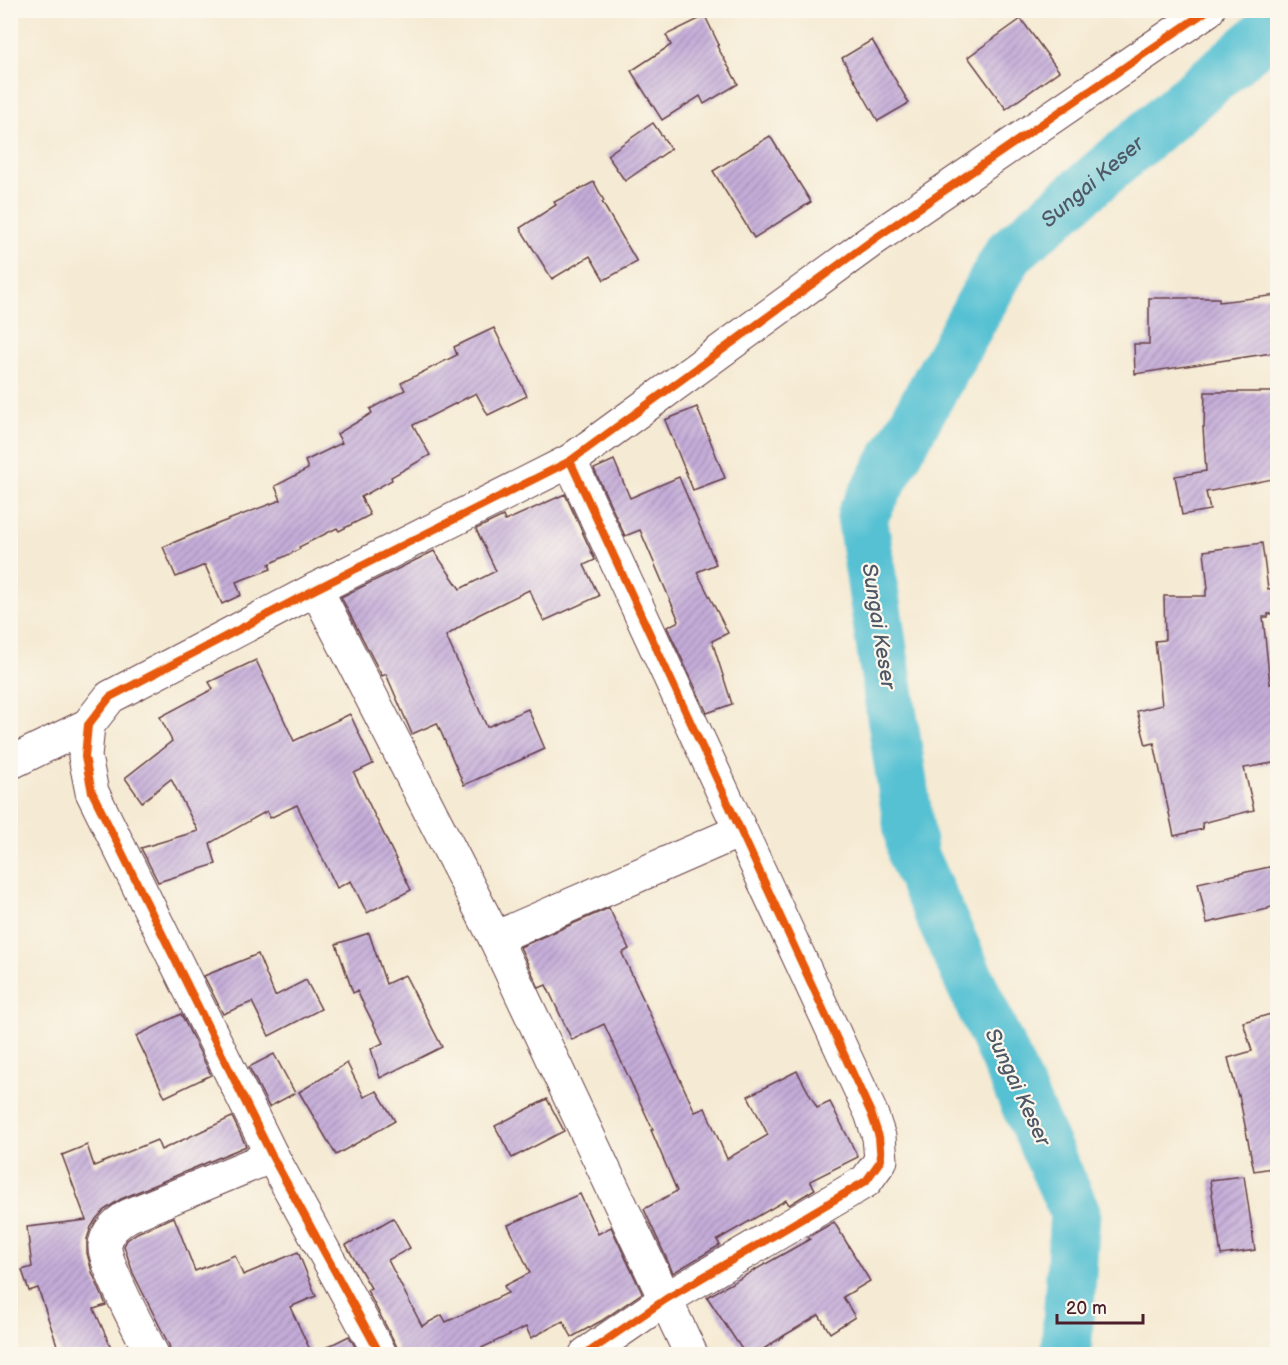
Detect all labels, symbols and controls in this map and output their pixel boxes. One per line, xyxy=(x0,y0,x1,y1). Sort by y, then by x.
water label: Sungai Keser xyxy=(1036,131,1150,233)
water label: Sungai Keser xyxy=(856,561,901,692)
water label: Sungai Keser xyxy=(979,1024,1056,1151)
scale bar xyxy=(1057,1287,1142,1325)
text: 20 m xyxy=(1066,1298,1107,1319)

